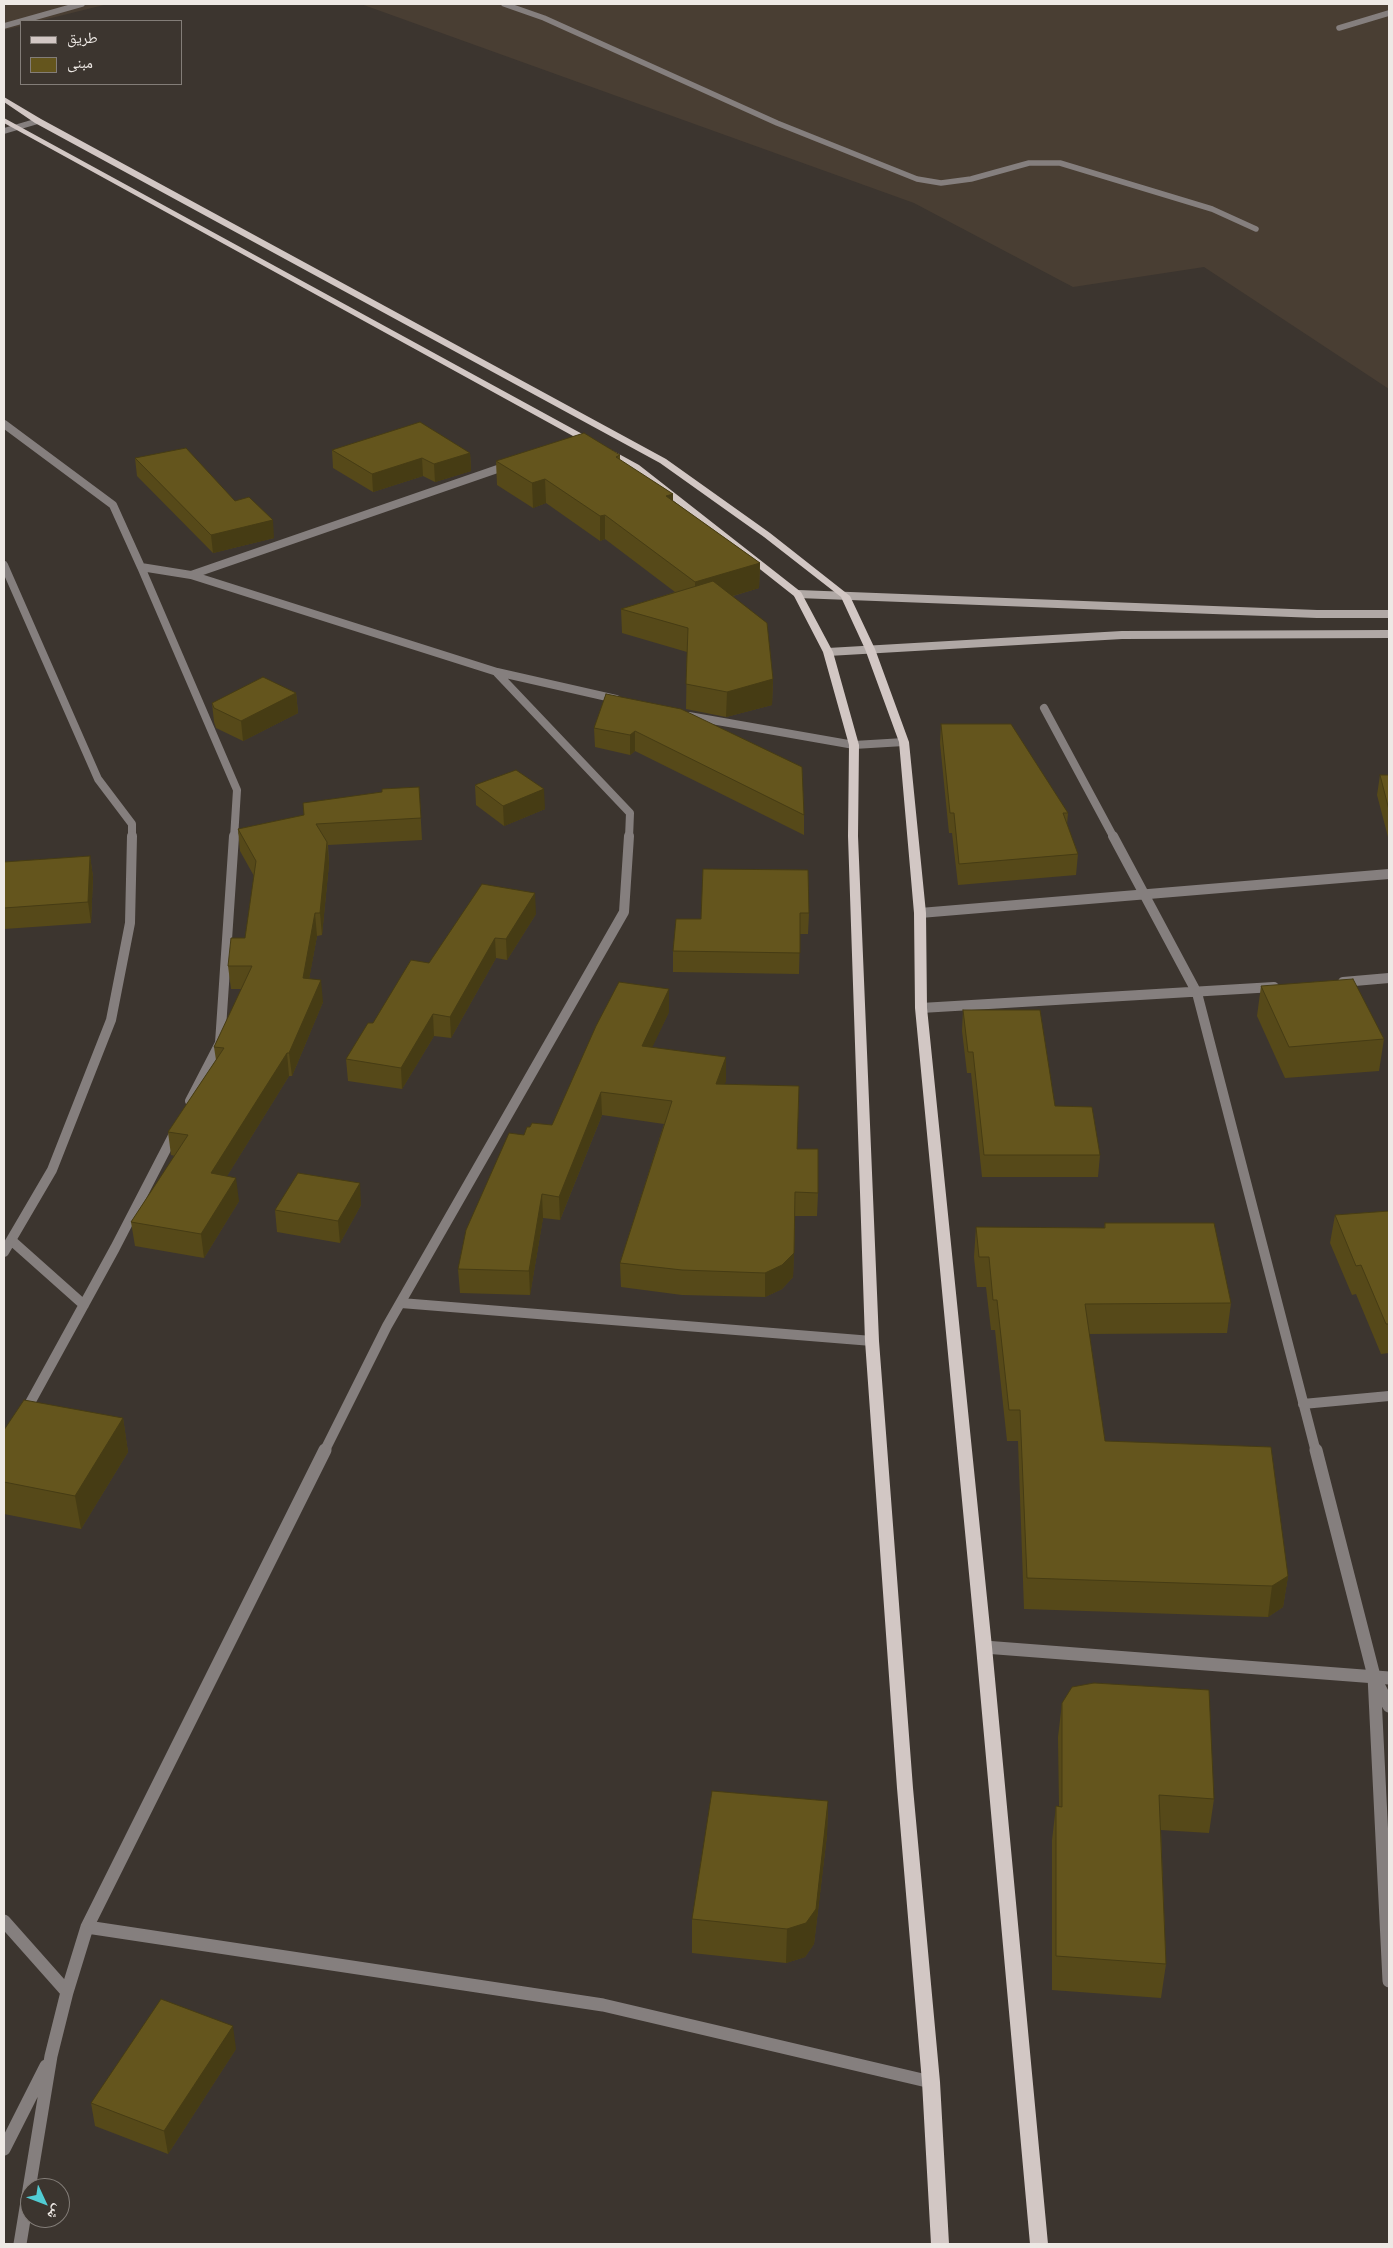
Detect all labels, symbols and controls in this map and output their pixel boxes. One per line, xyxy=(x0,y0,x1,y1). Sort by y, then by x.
legend xyxy=(20,20,182,85)
text: طريق xyxy=(67,29,98,46)
text: مبنى xyxy=(67,54,93,71)
north arrow xyxy=(20,2178,70,2228)
text: ش xyxy=(44,2202,66,2223)

